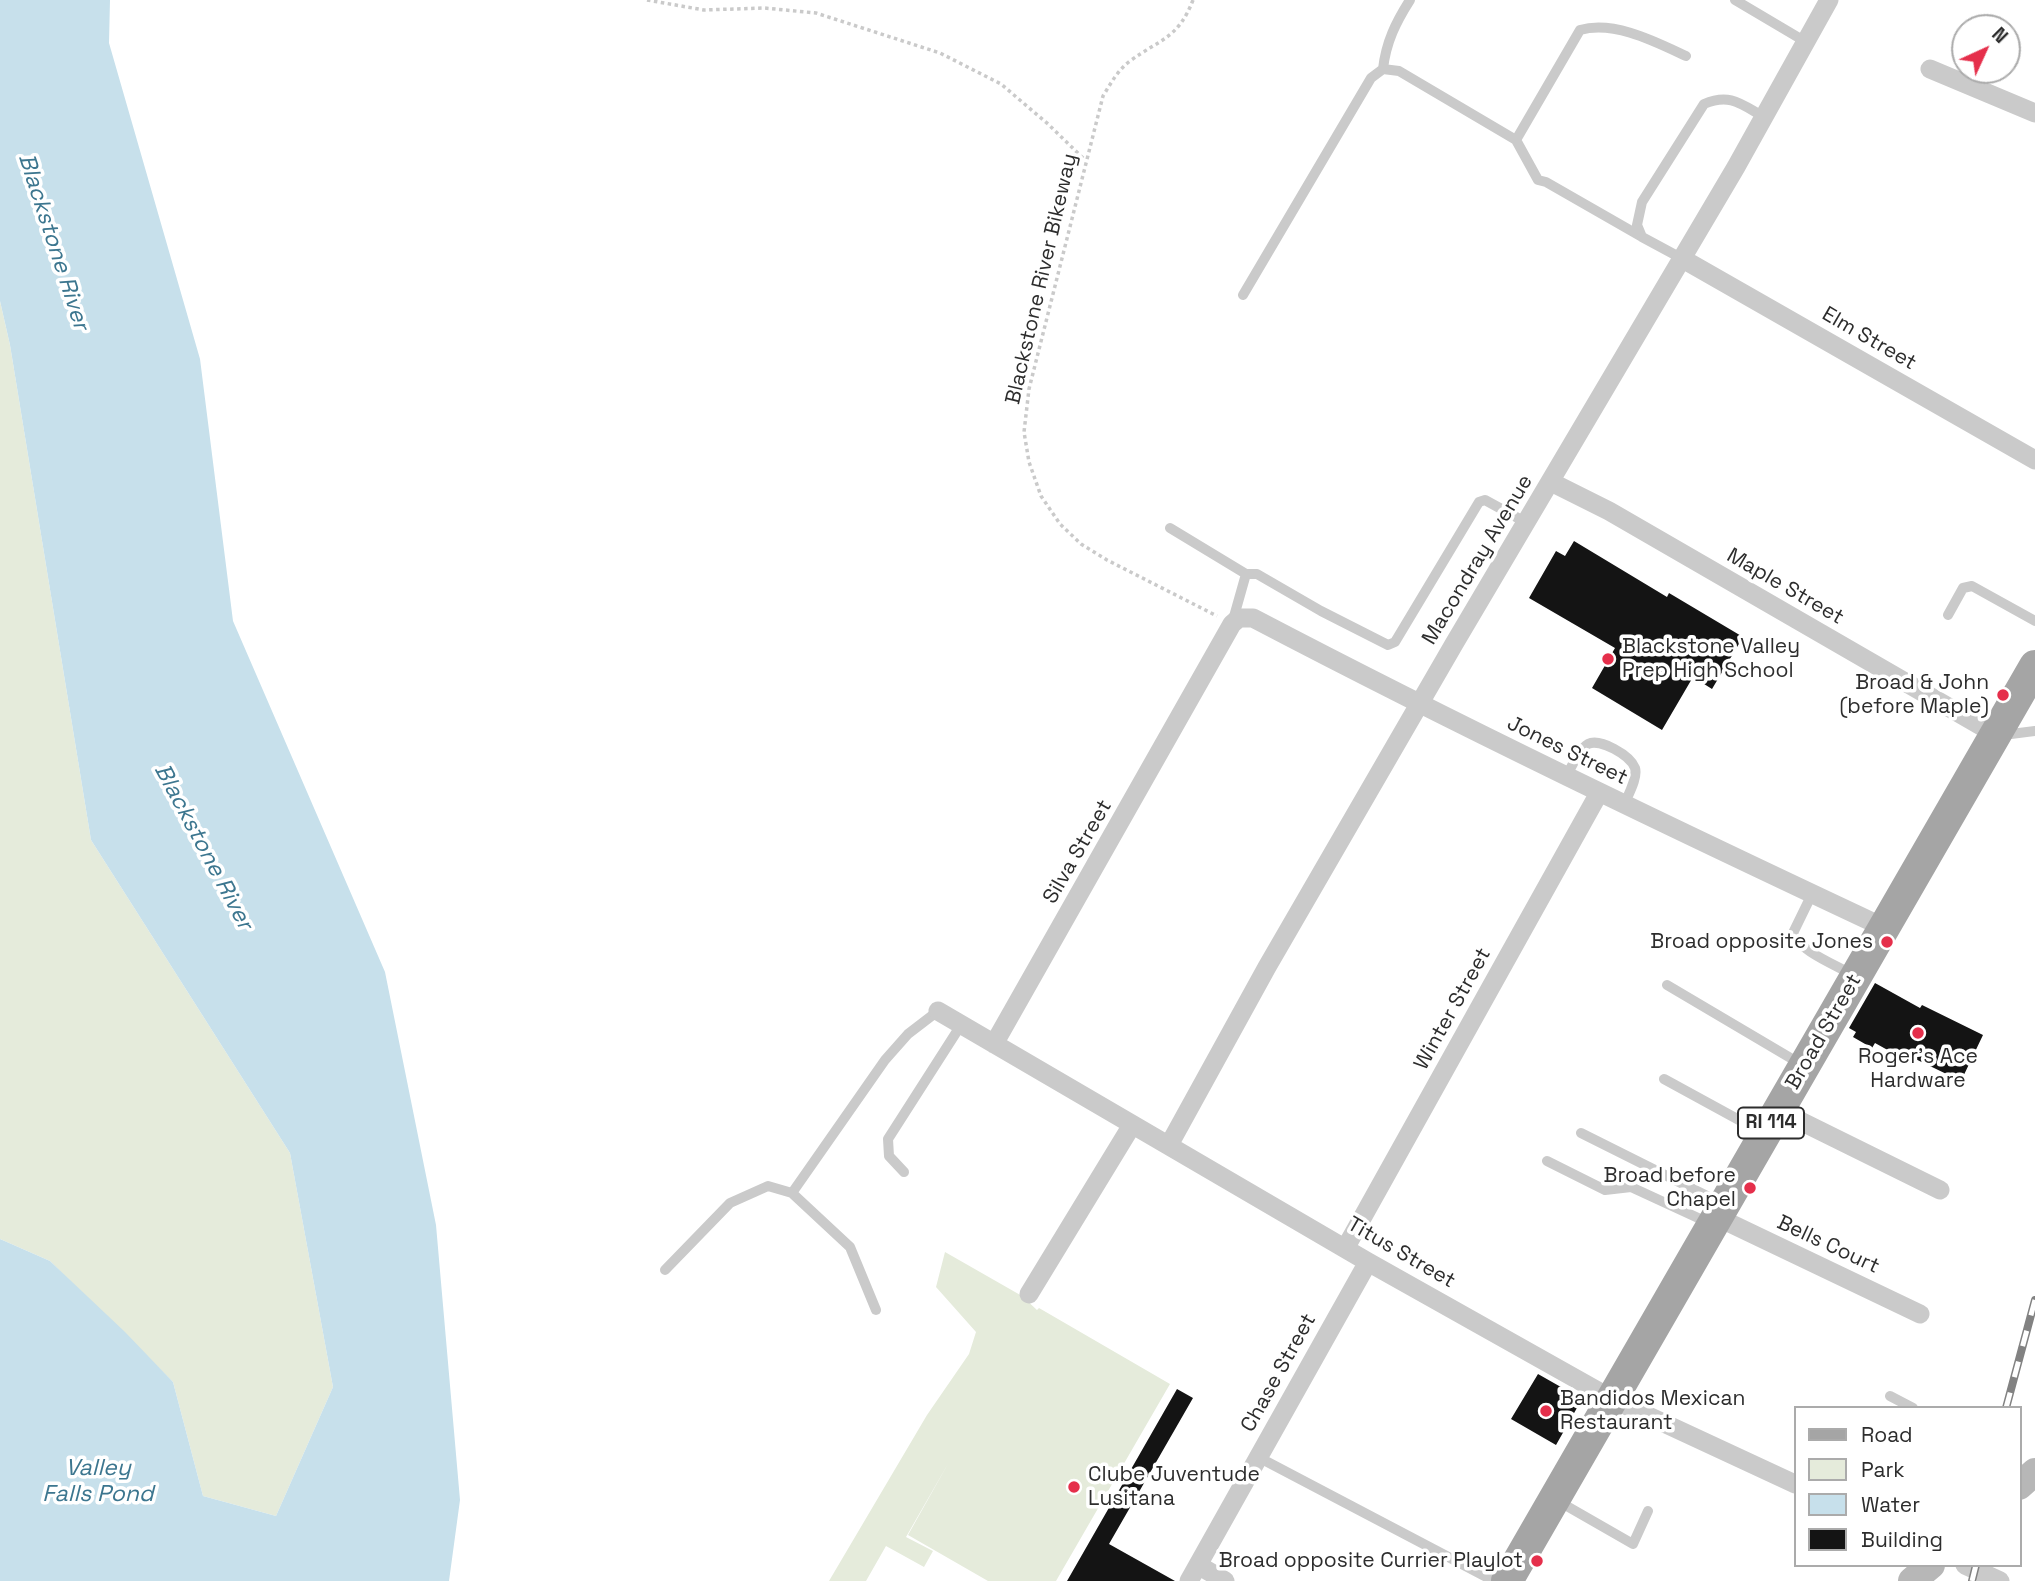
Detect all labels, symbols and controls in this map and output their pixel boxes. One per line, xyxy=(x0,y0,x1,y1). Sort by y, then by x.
north arrow xyxy=(1951,14,2021,84)
text: N xyxy=(1986,22,2013,49)
water label: Blackstone River xyxy=(11,150,95,334)
street label: Blackstone River Bikeway xyxy=(1001,151,1083,407)
street label: Elm Street xyxy=(1817,302,1921,376)
street label: Macondray Avenue xyxy=(1417,471,1539,649)
street label: Maple Street xyxy=(1722,543,1848,631)
place label: Blackstone Valley Prep High School xyxy=(1622,634,1800,684)
marker: Blackstone Valley Prep High School xyxy=(1600,651,1616,667)
place label: Broad & John (before Maple) xyxy=(1839,670,1989,720)
marker: Broad & John (before Maple) xyxy=(1995,687,2011,703)
street label: Jones Street xyxy=(1503,711,1631,791)
water label: Blackstone River xyxy=(148,759,258,935)
street label: Silva Street xyxy=(1038,796,1118,908)
place label: Broad opposite Jones xyxy=(1650,929,1873,955)
marker: Broad opposite Jones xyxy=(1879,934,1895,950)
street label: Winter Street xyxy=(1409,944,1497,1074)
street label: Broad Street xyxy=(1781,970,1867,1094)
marker: Roger's Ace Hardware xyxy=(1910,1025,1926,1041)
place label: Roger's Ace Hardware xyxy=(1858,1044,1978,1094)
road number: RI 114 xyxy=(1738,1107,1804,1138)
place label: Broad before Chapel xyxy=(1604,1163,1736,1213)
marker: Broad before Chapel xyxy=(1742,1180,1758,1196)
street label: Bells Court xyxy=(1773,1210,1883,1280)
street label: Titus Street xyxy=(1343,1212,1459,1294)
street label: Chase Street xyxy=(1236,1309,1322,1437)
place label: Bandidos Mexican Restaurant xyxy=(1560,1386,1745,1436)
marker: Bandidos Mexican Restaurant xyxy=(1538,1403,1554,1419)
legend xyxy=(1794,1406,2021,1567)
text: Road xyxy=(1861,1421,1913,1448)
water label: Valley Falls Pond xyxy=(42,1455,154,1509)
text: Park xyxy=(1861,1456,1905,1483)
place label: Clube Juventude Lusitana xyxy=(1088,1462,1260,1512)
marker: Clube Juventude Lusitana xyxy=(1066,1479,1082,1495)
text: Water xyxy=(1861,1491,1920,1518)
text: Building xyxy=(1861,1526,1943,1553)
place label: Broad opposite Currier Playlot xyxy=(1219,1548,1523,1574)
marker: Broad opposite Currier Playlot xyxy=(1529,1553,1545,1569)

